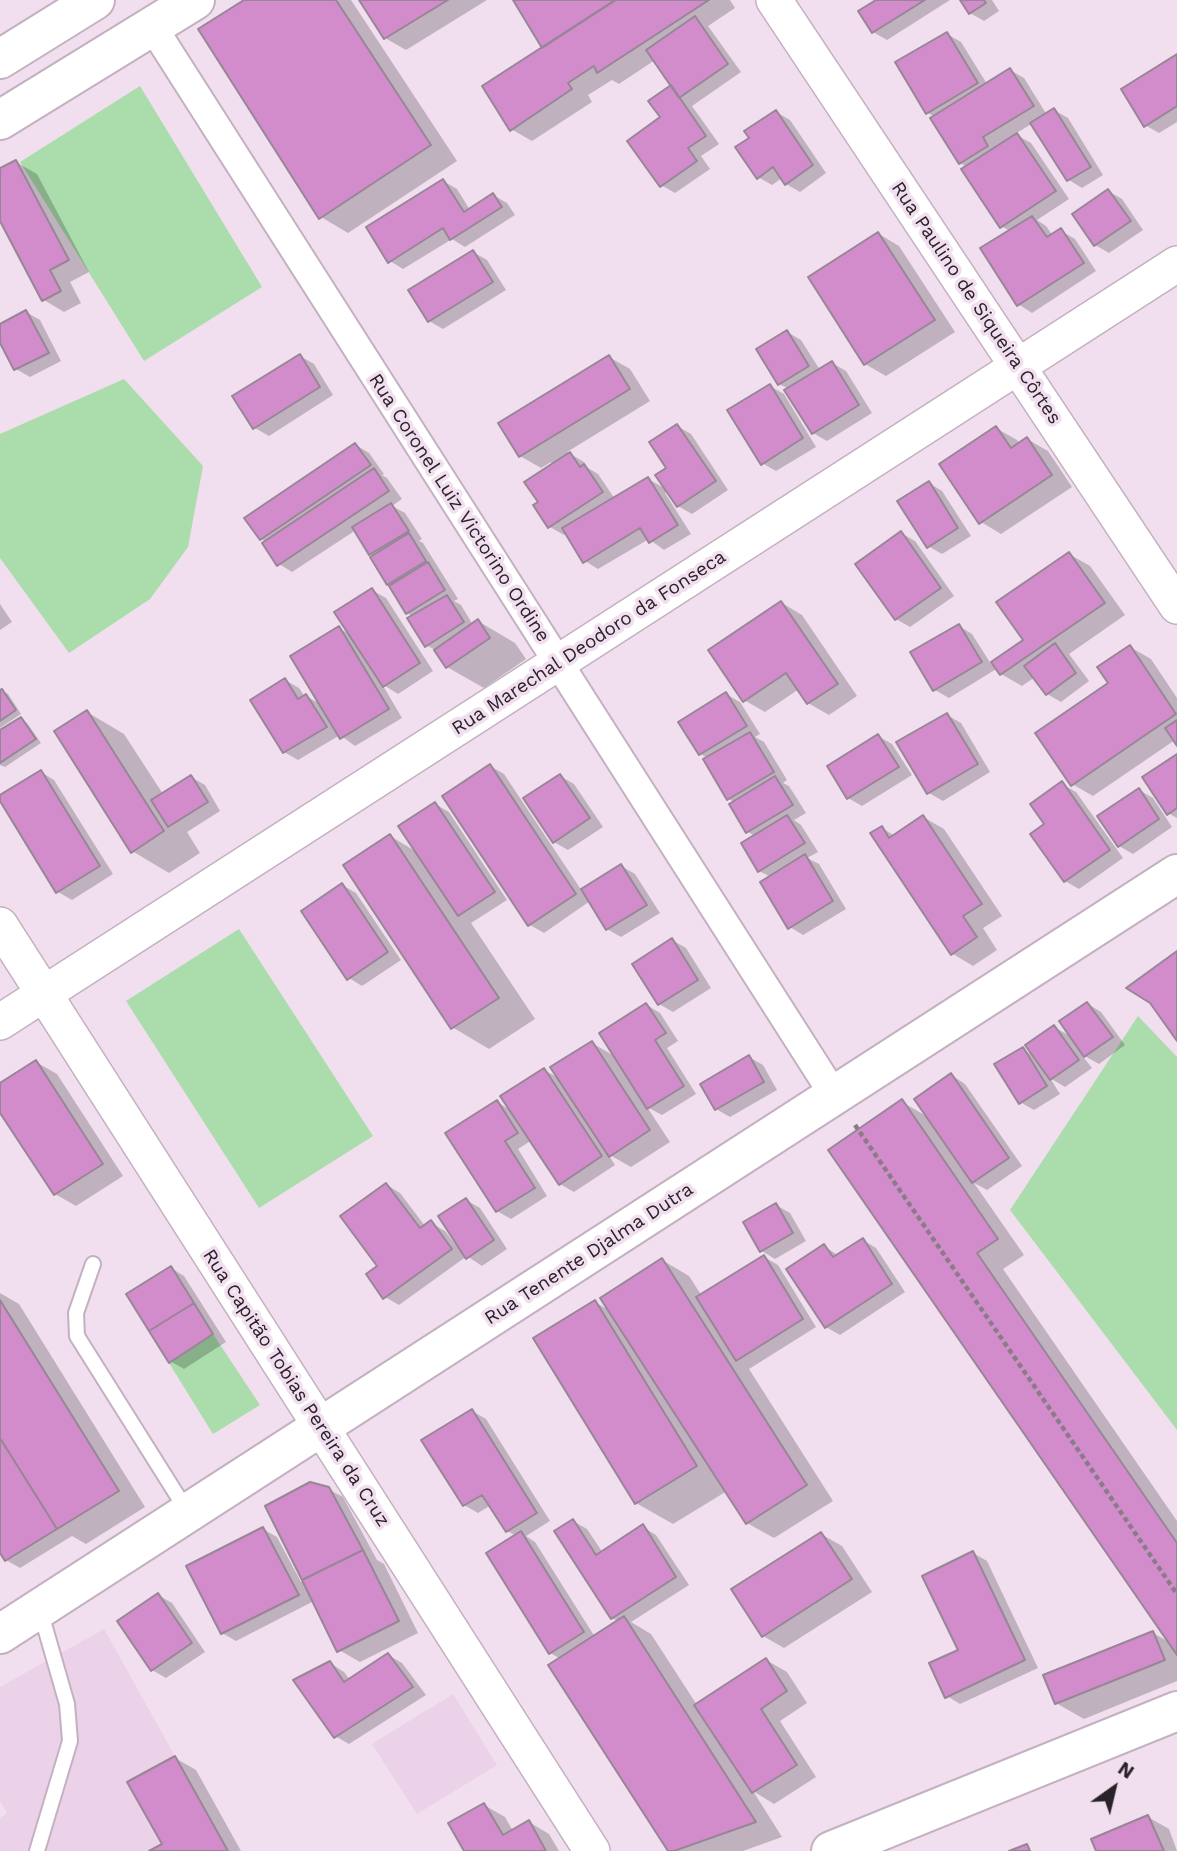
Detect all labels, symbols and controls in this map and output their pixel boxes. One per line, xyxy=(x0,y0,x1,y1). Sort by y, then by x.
street label: Rua Paulino de Siqueira Côrtes xyxy=(886,178,1066,428)
street label: Rua Coronel Luiz Victorino Ordine xyxy=(364,370,554,646)
street label: Rua Marechal Deodoro da Fonseca xyxy=(448,546,730,740)
street label: Rua Tenente Djalma Dutra xyxy=(481,1178,697,1330)
street label: Rua Capitão Tobias Pereira da Cruz xyxy=(198,1245,394,1531)
north arrow xyxy=(1079,1753,1149,1823)
text: N xyxy=(1114,1757,1138,1784)

